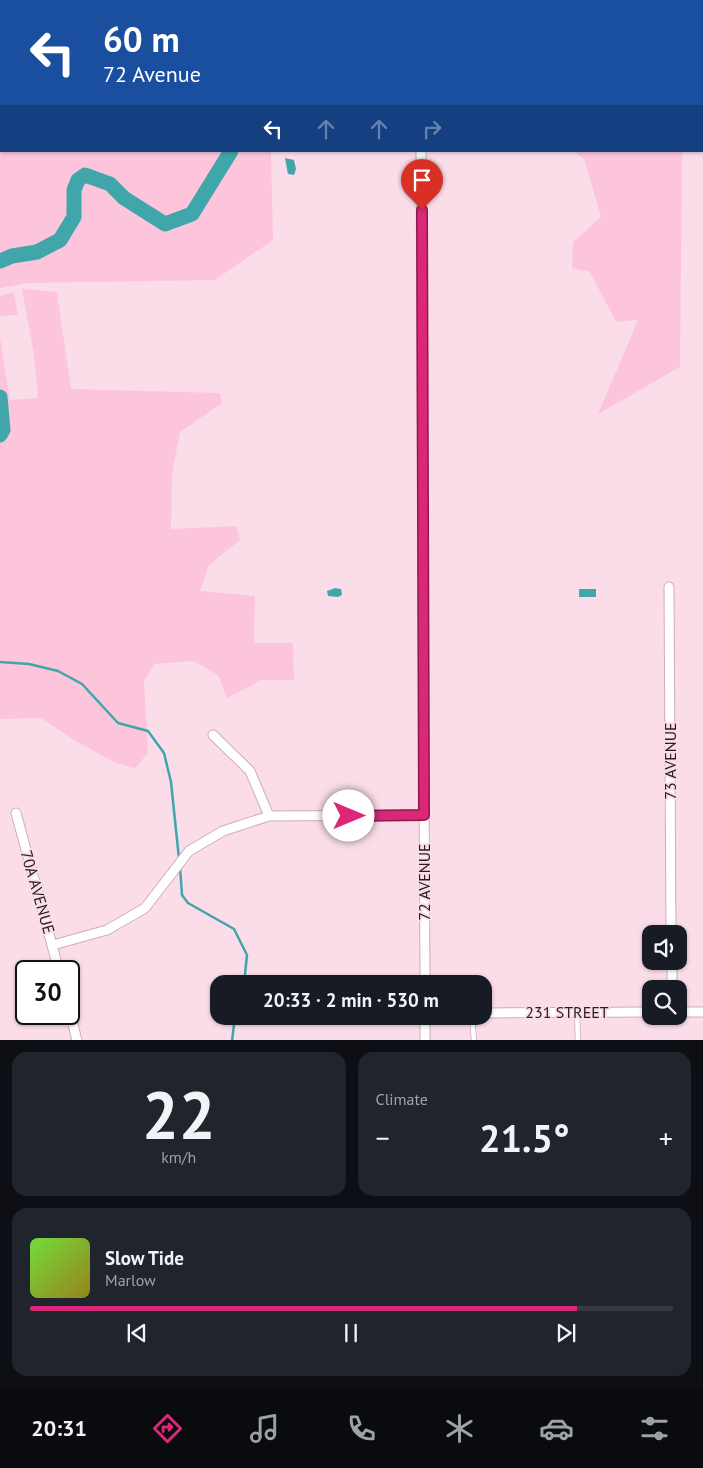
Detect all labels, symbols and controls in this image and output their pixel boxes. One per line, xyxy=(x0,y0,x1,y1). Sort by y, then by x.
text: 60 m xyxy=(103,16,180,62)
icon: left xyxy=(20,20,85,85)
text: 72 Avenue xyxy=(103,60,201,88)
icon: left xyxy=(259,115,287,143)
icon: ahead xyxy=(312,115,340,143)
icon: ahead xyxy=(365,115,393,143)
icon: right xyxy=(418,115,446,143)
pin xyxy=(401,159,443,210)
icon: arrive xyxy=(408,166,436,194)
street label: 73 AVENUE xyxy=(660,722,680,800)
position arrow xyxy=(322,789,374,841)
street label: 72 AVENUE xyxy=(414,843,434,921)
street label: 70A AVENUE xyxy=(17,848,59,936)
map controls xyxy=(642,925,687,1025)
button: sound xyxy=(642,925,687,970)
speed limit sign: 30 xyxy=(15,960,80,1025)
button: search xyxy=(642,980,687,1025)
text: 20:33 · 2 min · 530 m xyxy=(263,988,439,1012)
street label: 231 STREET xyxy=(525,1002,609,1022)
text: 22 xyxy=(142,1072,216,1156)
text: Climate xyxy=(376,1089,428,1109)
text: 21.5° xyxy=(479,1113,570,1162)
text: − xyxy=(376,1119,390,1156)
text: + xyxy=(659,1119,673,1156)
text: km/h xyxy=(161,1147,196,1167)
text: Slow Tide xyxy=(105,1246,184,1270)
text: Marlow xyxy=(105,1270,156,1290)
icon: previous xyxy=(123,1319,151,1347)
icon: pause xyxy=(337,1319,365,1347)
icon: next xyxy=(552,1319,580,1347)
icon: directions xyxy=(150,1411,185,1446)
icon: music xyxy=(247,1411,282,1446)
icon: phone xyxy=(344,1411,379,1446)
icon: climate xyxy=(442,1411,477,1446)
icon: car xyxy=(539,1411,574,1446)
icon: filters xyxy=(637,1411,672,1446)
text: 20:31 xyxy=(31,1414,87,1442)

